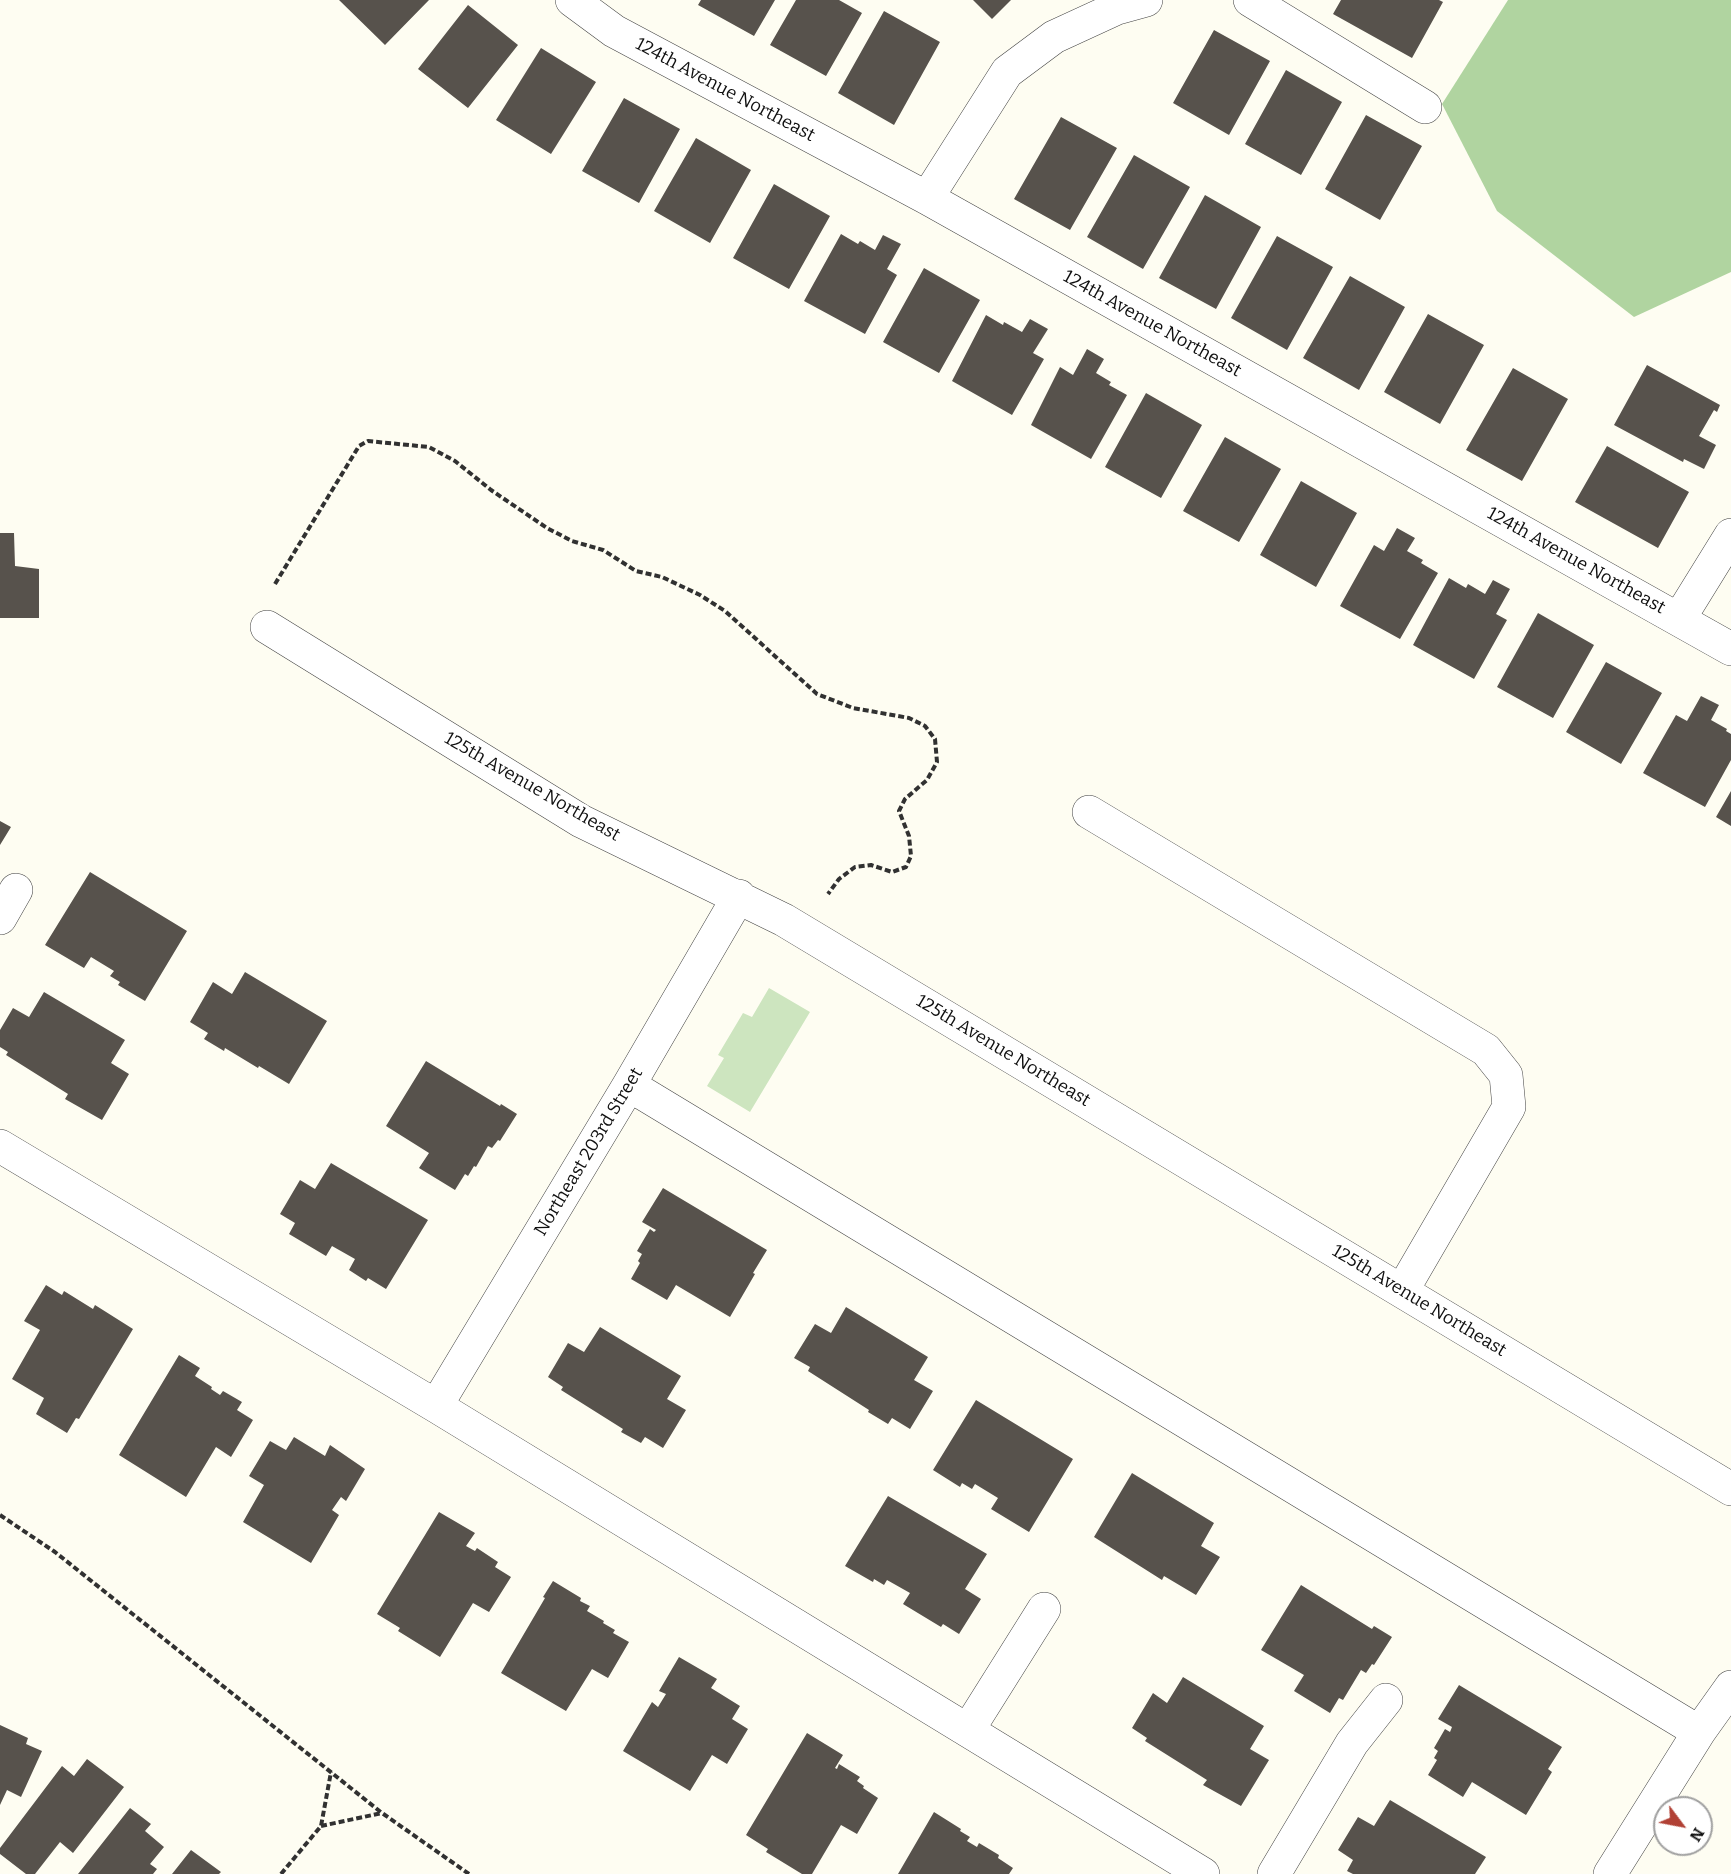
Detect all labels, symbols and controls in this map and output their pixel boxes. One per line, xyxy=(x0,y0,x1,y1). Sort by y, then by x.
street label: 124th Avenue Northeast xyxy=(632,33,818,147)
street label: 124th Avenue Northeast xyxy=(1059,266,1245,382)
street label: 124th Avenue Northeast xyxy=(1483,503,1669,619)
street label: 125th Avenue Northeast xyxy=(440,728,624,846)
street label: 125th Avenue Northeast xyxy=(912,990,1094,1112)
street label: Northeast 203rd Street xyxy=(530,1064,648,1240)
street label: 125th Avenue Northeast xyxy=(1328,1240,1510,1362)
north arrow xyxy=(1653,1796,1713,1856)
text: N xyxy=(1686,1824,1708,1845)

